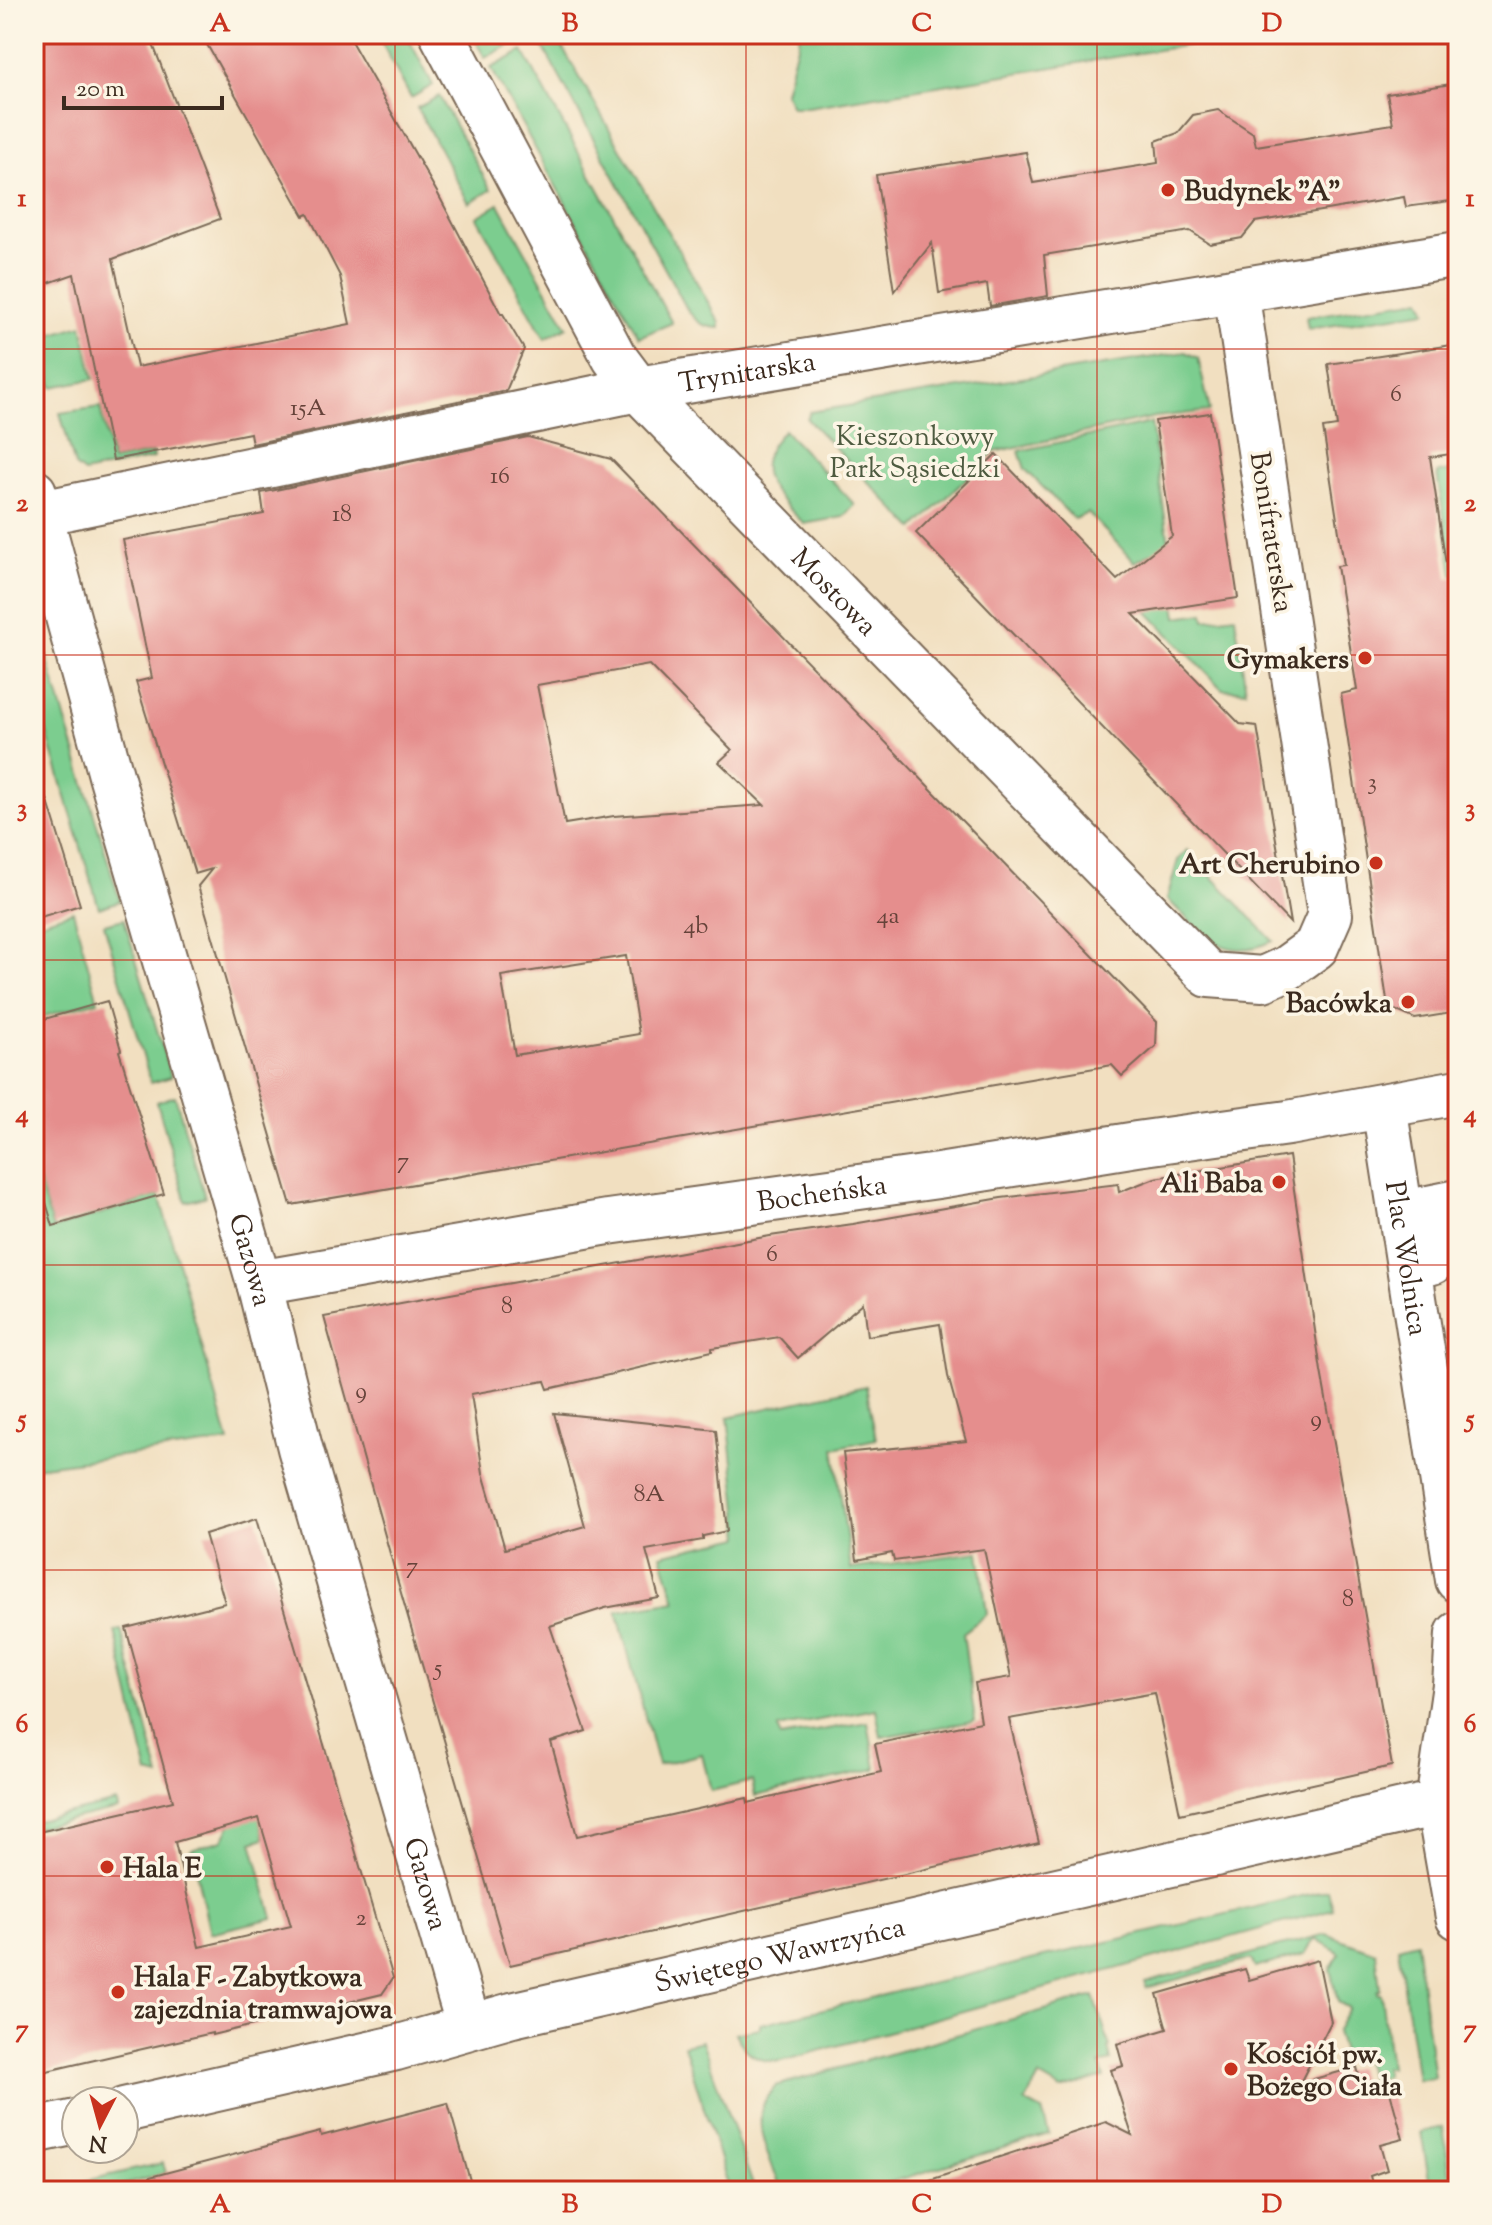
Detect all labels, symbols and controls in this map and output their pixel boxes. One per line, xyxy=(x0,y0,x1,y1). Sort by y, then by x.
text: A xyxy=(209,6,231,43)
text: B xyxy=(562,6,579,43)
text: C xyxy=(912,6,932,43)
text: D xyxy=(1262,6,1282,43)
scale bar xyxy=(64,60,222,110)
text: 20 m xyxy=(76,73,125,107)
place label: Budynek "A" xyxy=(1184,173,1341,213)
text: 1 xyxy=(18,181,27,218)
marker: Budynek "A" xyxy=(1159,181,1177,199)
text: 1 xyxy=(1466,181,1475,218)
street label: Trynitarska xyxy=(676,343,819,405)
house number: 6 xyxy=(1390,378,1402,412)
house number: 15A xyxy=(290,392,326,426)
park label: Kieszonkowy Park Sąsiedzki xyxy=(830,418,1000,490)
street label: Bonifraterska xyxy=(1238,449,1303,616)
house number: 16 xyxy=(490,460,510,494)
text: 2 xyxy=(16,486,29,523)
text: 2 xyxy=(1464,486,1477,523)
house number: 18 xyxy=(332,498,352,532)
street label: Mostowa xyxy=(780,540,885,646)
place label: Gymakers xyxy=(1227,641,1349,681)
marker: Gymakers xyxy=(1356,649,1374,667)
house number: 3 xyxy=(1367,766,1377,800)
text: 3 xyxy=(17,791,27,828)
text: 3 xyxy=(1465,791,1475,828)
place label: Art Cherubino xyxy=(1179,846,1360,886)
marker: Art Cherubino xyxy=(1367,854,1385,872)
house number: 4a xyxy=(876,900,900,934)
house number: 4b xyxy=(684,910,708,944)
place label: Bacówka xyxy=(1286,985,1392,1025)
marker: Bacówka xyxy=(1399,993,1417,1011)
text: 4 xyxy=(14,1097,29,1134)
text: 4 xyxy=(1462,1097,1477,1134)
house number: 7 xyxy=(397,1145,409,1179)
place label: Ali Baba xyxy=(1160,1165,1263,1205)
street label: Bocheńska xyxy=(755,1166,890,1224)
marker: Ali Baba xyxy=(1270,1173,1288,1191)
street label: Plac Wolnica xyxy=(1373,1178,1437,1339)
street label: Gazowa xyxy=(217,1209,281,1311)
house number: 6 xyxy=(766,1238,778,1272)
house number: 8 xyxy=(501,1290,513,1324)
house number: 9 xyxy=(355,1375,367,1409)
text: 5 xyxy=(16,1402,27,1439)
text: 5 xyxy=(1464,1402,1475,1439)
house number: 9 xyxy=(1310,1403,1322,1437)
house number: 8A xyxy=(633,1478,665,1512)
house number: 7 xyxy=(406,1550,418,1584)
house number: 8 xyxy=(1342,1583,1354,1617)
house number: 5 xyxy=(432,1652,442,1686)
text: 6 xyxy=(16,1707,29,1744)
text: 6 xyxy=(1464,1707,1477,1744)
street label: Gazowa xyxy=(392,1833,457,1935)
place label: Hala E xyxy=(123,1850,202,1890)
marker: Hala E xyxy=(98,1858,116,1876)
house number: 2 xyxy=(355,1902,367,1936)
street label: Świętego Wawrzyńca xyxy=(651,1909,909,2005)
place label: Hala F - Zabytkowa zajezdnia tramwajowa xyxy=(134,1959,393,2031)
marker: Hala F - Zabytkowa zajezdnia tramwajowa xyxy=(109,1983,127,2001)
text: 7 xyxy=(15,2012,29,2049)
text: 7 xyxy=(1463,2012,1477,2049)
place label: Kościół pw. Bożego Ciała xyxy=(1247,2036,1402,2108)
marker: Kościół pw. Bożego Ciała xyxy=(1222,2060,1240,2078)
north arrow xyxy=(60,2085,140,2165)
text: N xyxy=(87,2125,109,2159)
text: A xyxy=(209,2187,231,2224)
text: B xyxy=(562,2187,579,2224)
text: C xyxy=(912,2187,932,2224)
text: D xyxy=(1262,2187,1282,2224)

